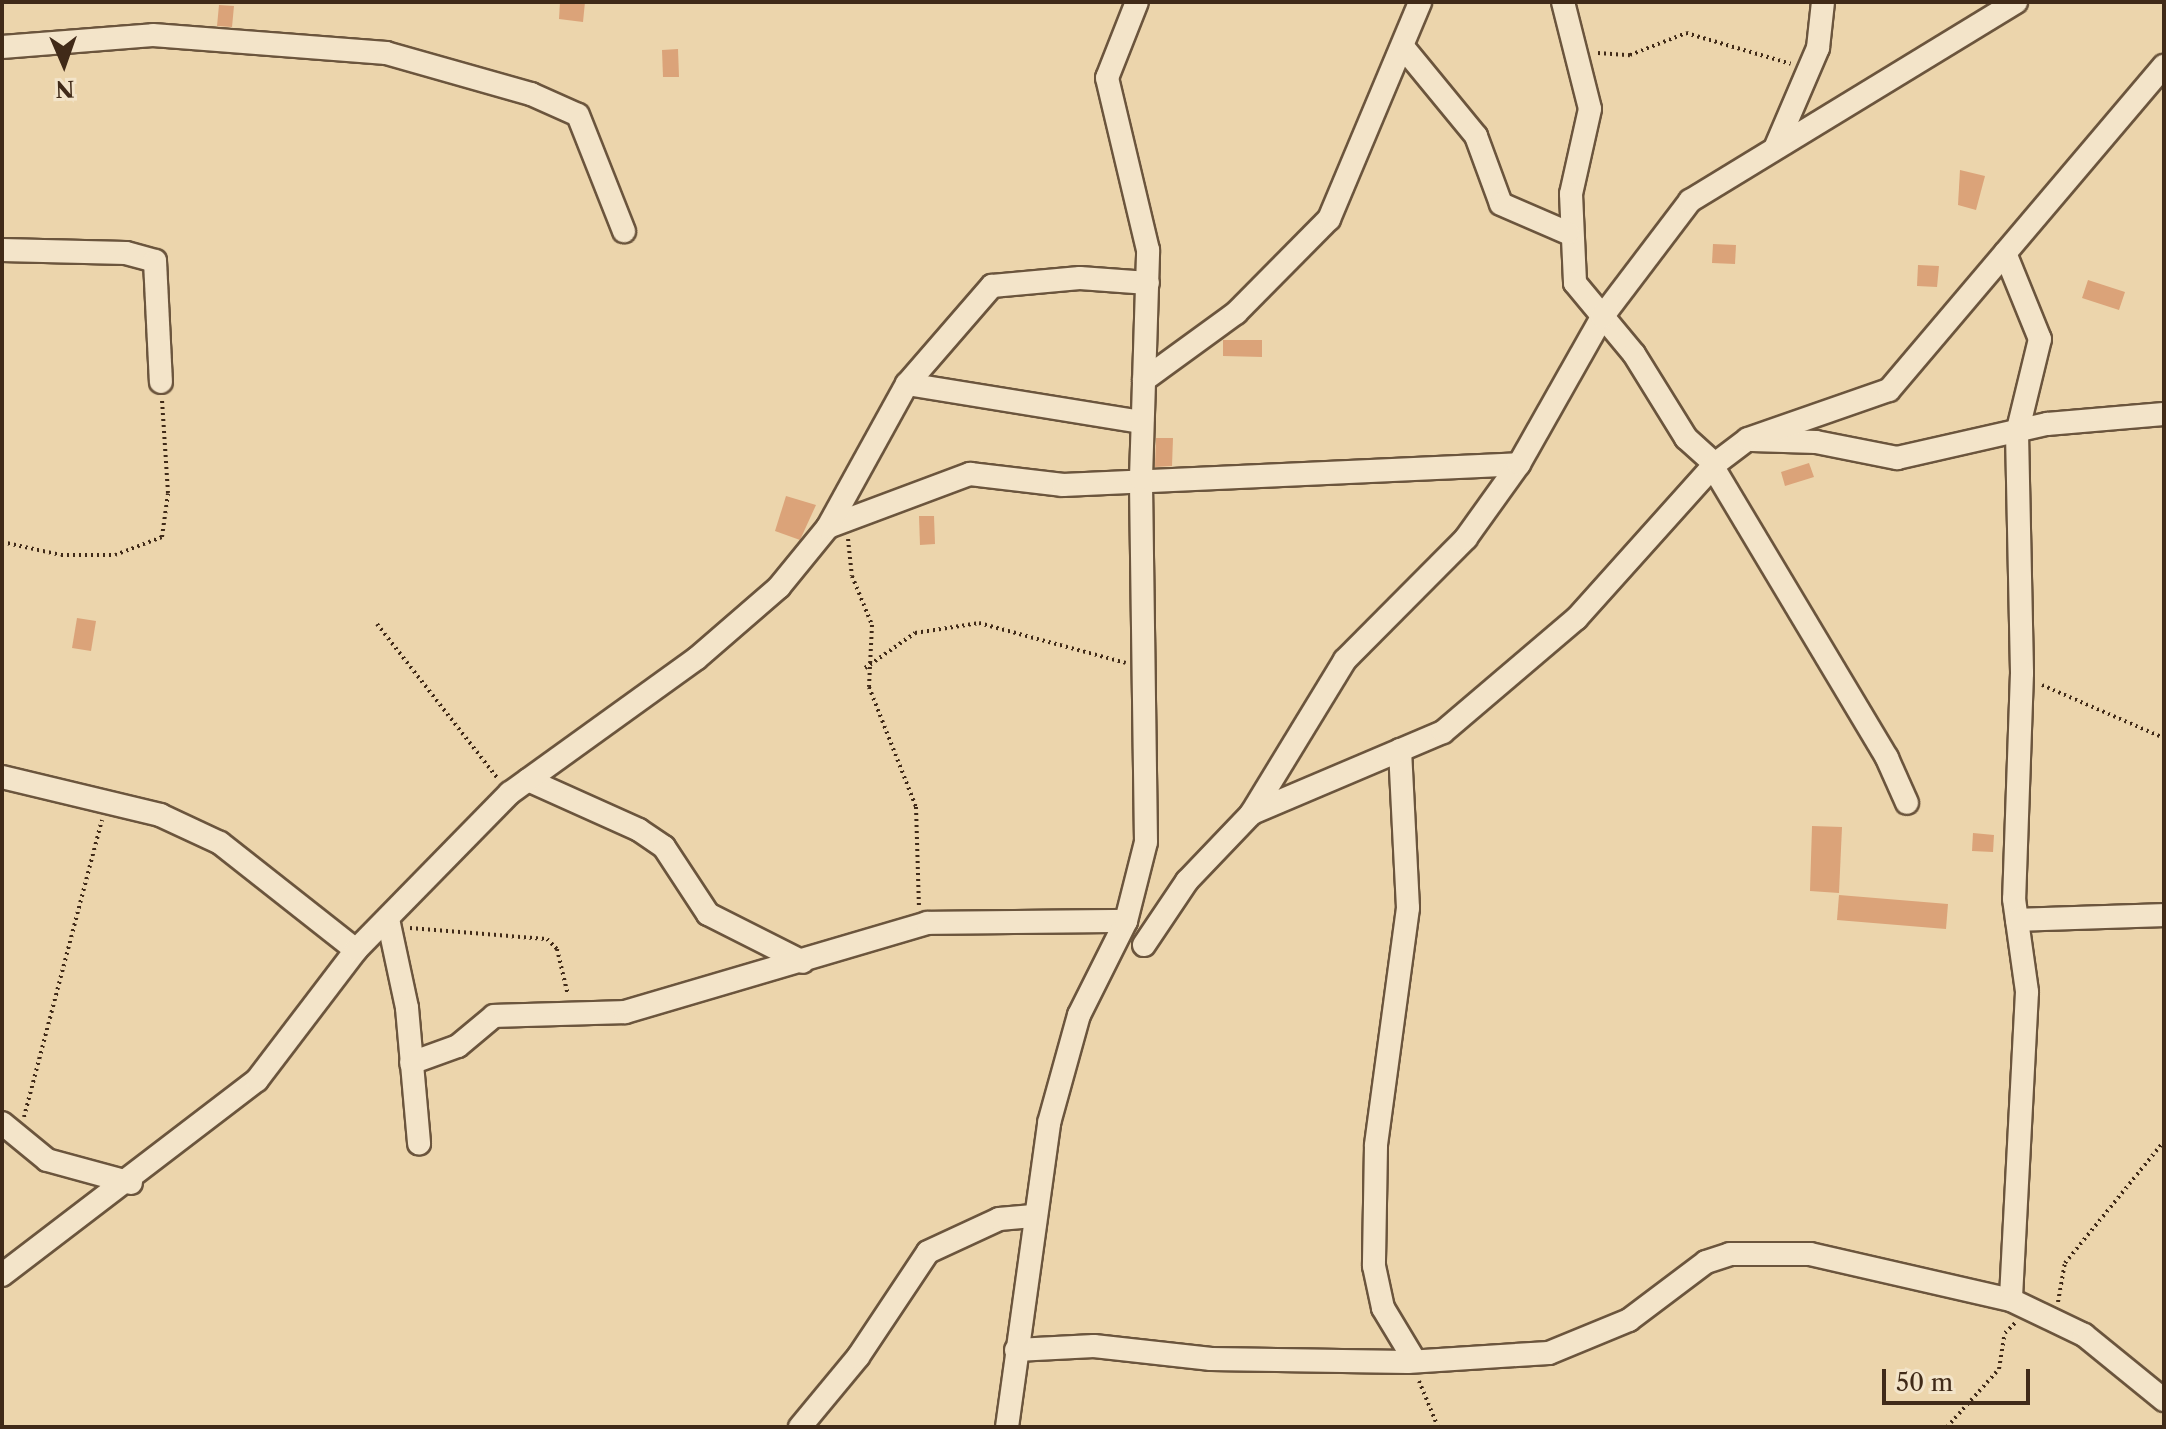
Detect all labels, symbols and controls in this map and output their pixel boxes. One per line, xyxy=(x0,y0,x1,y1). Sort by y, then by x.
north arrow xyxy=(24,24,104,104)
text: N xyxy=(55,75,75,102)
scale bar xyxy=(1886,1353,2034,1403)
text: 50 m xyxy=(1896,1368,1953,1397)

